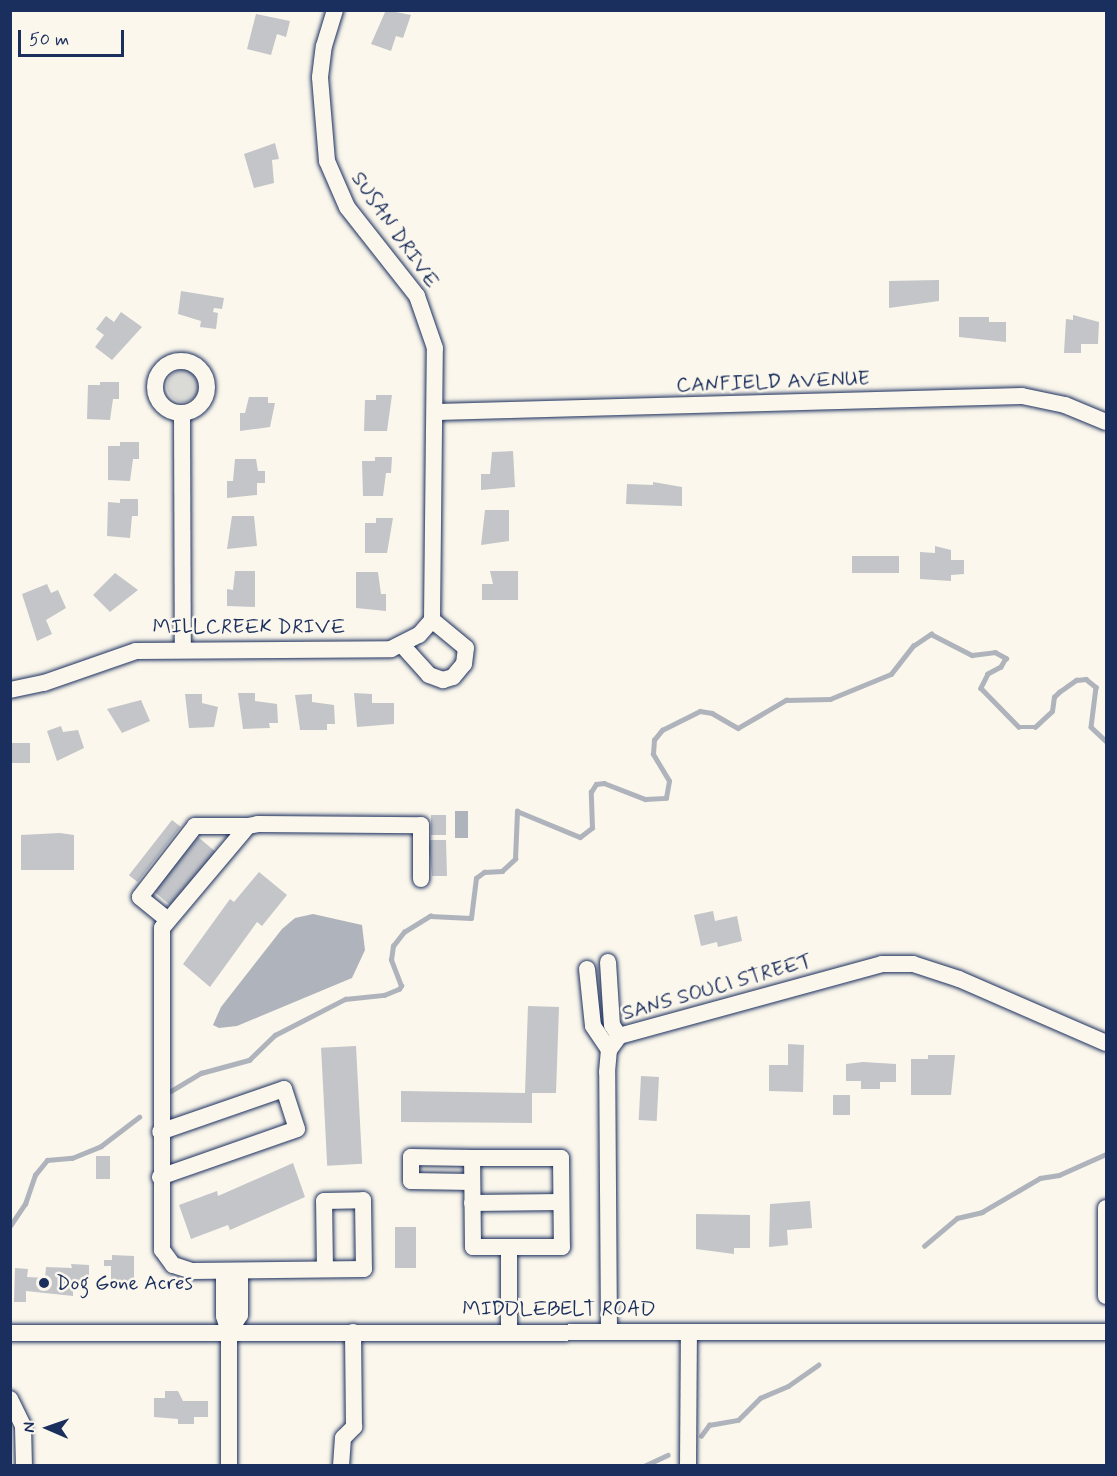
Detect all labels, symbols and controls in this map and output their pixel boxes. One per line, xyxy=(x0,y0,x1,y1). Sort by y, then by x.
scale bar xyxy=(21,18,128,56)
text: 50 m xyxy=(29,28,69,52)
street label: SUSAN DRIVE xyxy=(345,167,445,293)
street label: CANFIELD AVENUE xyxy=(676,366,870,398)
street label: MILLCREEK DRIVE xyxy=(153,614,345,640)
street label: SANS SOUCI STREET xyxy=(618,947,816,1027)
place label: Dog Gone Acres xyxy=(56,1270,193,1296)
marker: Dog Gone Acres xyxy=(37,1276,51,1290)
street label: MIDDLEBELT ROAD xyxy=(463,1296,655,1322)
north arrow xyxy=(18,1398,78,1458)
text: N xyxy=(19,1422,40,1433)

